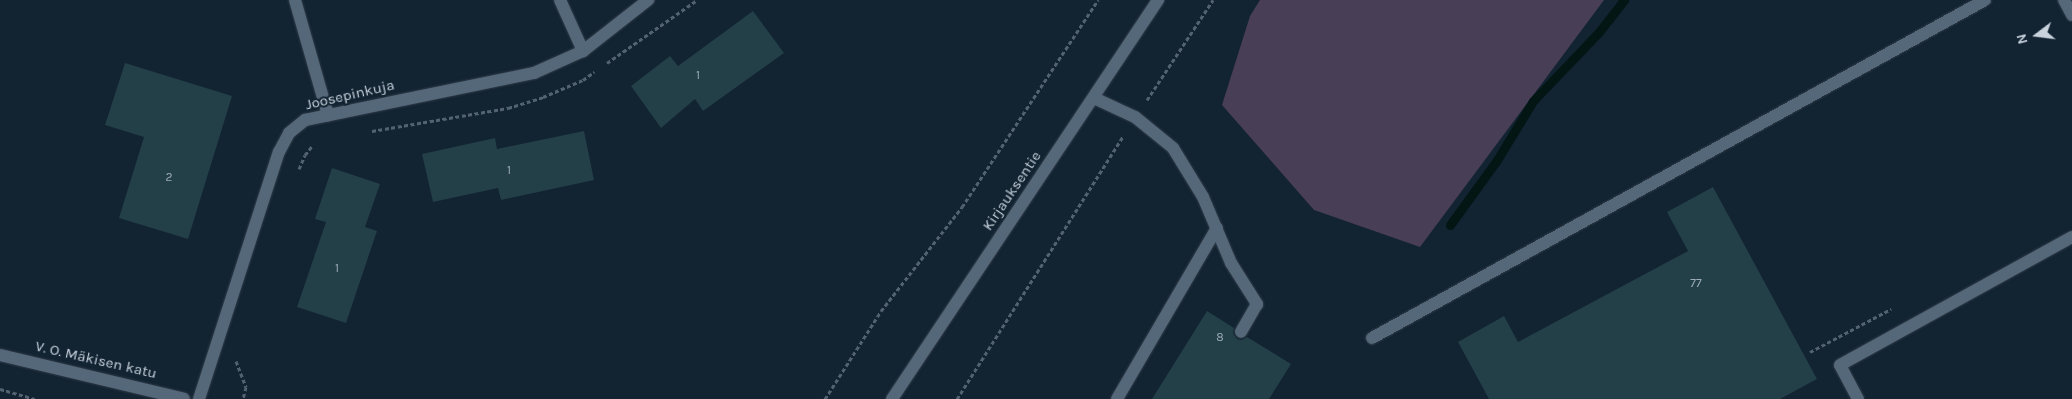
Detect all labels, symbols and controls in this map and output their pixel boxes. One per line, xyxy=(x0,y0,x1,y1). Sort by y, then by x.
north arrow xyxy=(2012,10,2062,60)
text: N xyxy=(2013,32,2032,46)
house number: 1 xyxy=(696,69,700,83)
street label: Joosepinkuja xyxy=(304,76,396,114)
street label: Kirjauksentie xyxy=(979,148,1045,234)
house number: 1 xyxy=(507,164,511,178)
house number: 2 xyxy=(166,171,172,185)
house number: 1 xyxy=(335,262,339,276)
house number: 77 xyxy=(1690,277,1702,291)
house number: 8 xyxy=(1216,331,1224,345)
street label: V. O. Mäkisen katu xyxy=(34,337,158,383)

